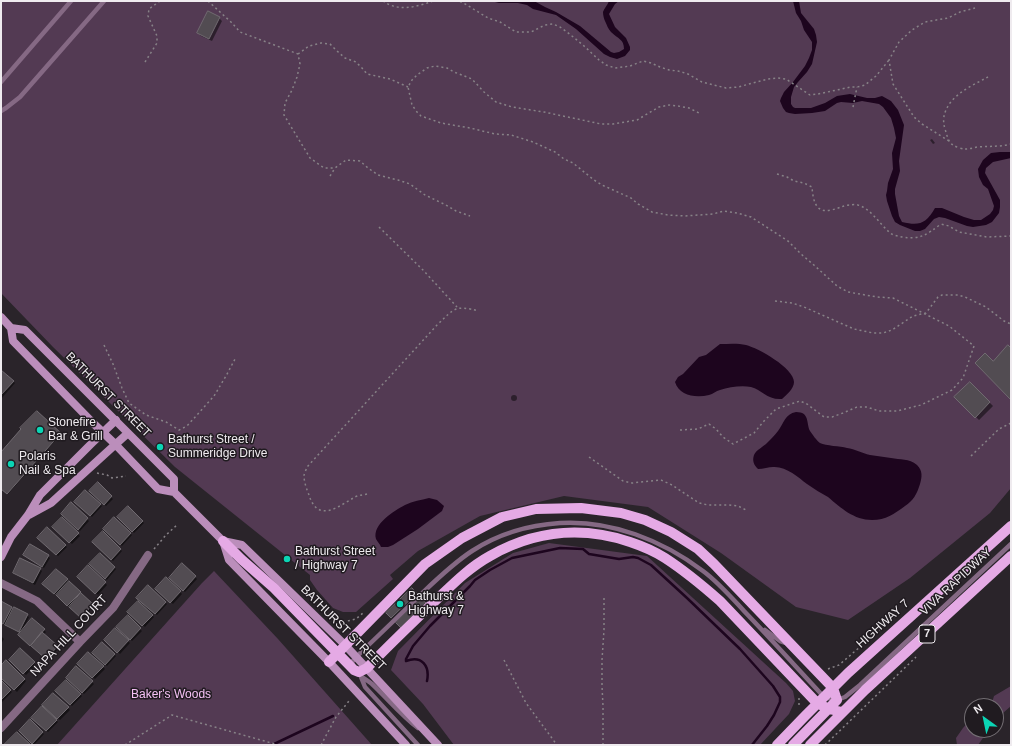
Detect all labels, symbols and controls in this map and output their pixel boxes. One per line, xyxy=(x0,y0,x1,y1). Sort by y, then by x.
street label: BATHURST STREET xyxy=(62,349,154,441)
place label: Stonefire Bar & Grill xyxy=(48,416,103,444)
marker: Stonefire Bar & Grill xyxy=(35,425,45,435)
place label: Bathurst Street / Summeridge Drive xyxy=(168,433,267,461)
marker: Bathurst Street / Summeridge Drive xyxy=(155,442,165,452)
place label: Polaris Nail & Spa xyxy=(19,450,76,478)
marker: Polaris Nail & Spa xyxy=(6,459,16,469)
place label: Bathurst Street / Highway 7 xyxy=(295,545,375,573)
street label: VIVA RAPIDWAY xyxy=(917,545,995,619)
marker: Bathurst Street / Highway 7 xyxy=(282,554,292,564)
street label: BATHURST STREET xyxy=(297,582,389,674)
place label: Bathurst & Highway 7 xyxy=(408,590,464,618)
street label: NAPA HILL COURT xyxy=(28,592,110,680)
street label: HIGHWAY 7 xyxy=(854,597,912,651)
marker: Bathurst & Highway 7 xyxy=(395,599,405,609)
road number: 7 xyxy=(919,625,935,643)
park label: Baker's Woods xyxy=(131,688,211,702)
north arrow xyxy=(964,698,1004,738)
text: N xyxy=(971,702,985,716)

